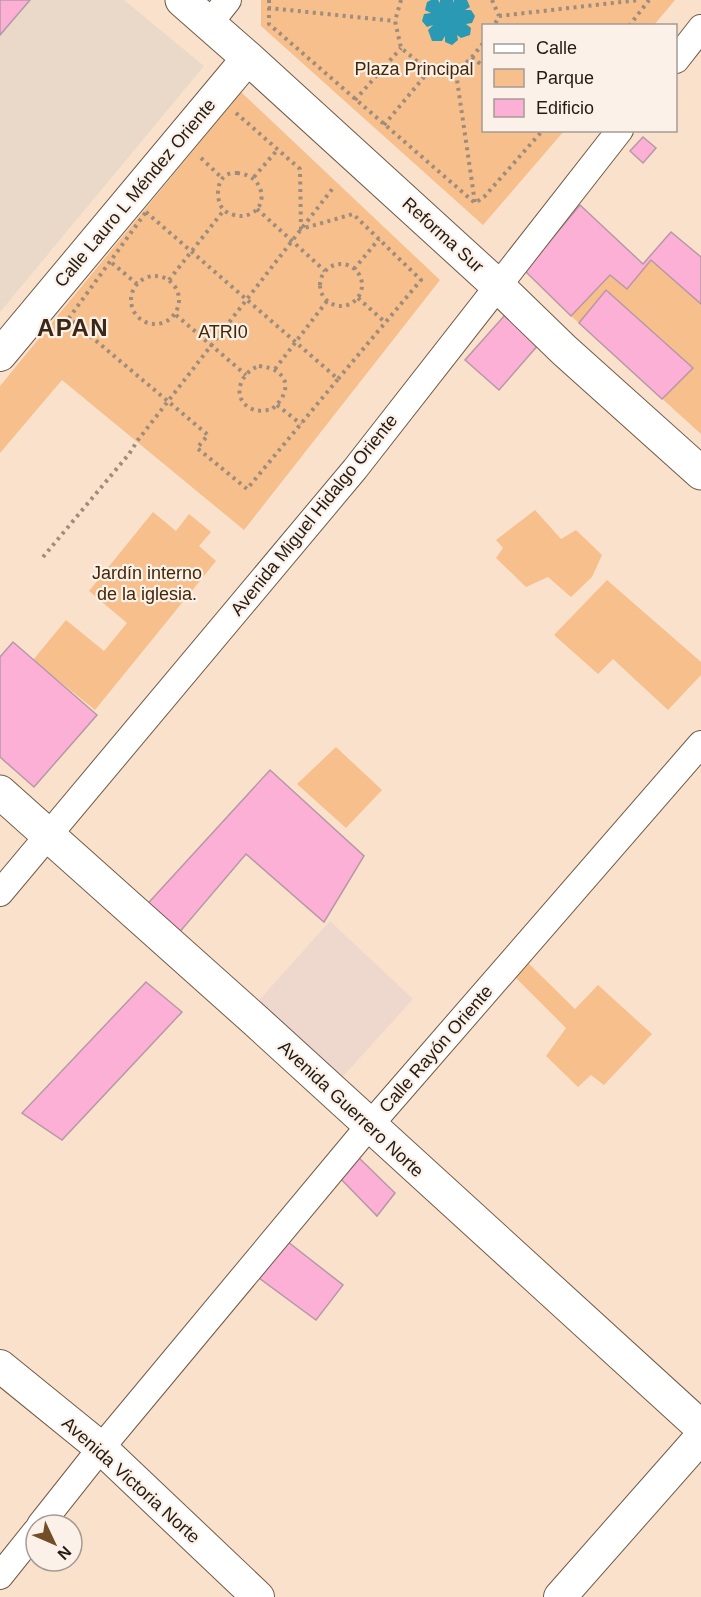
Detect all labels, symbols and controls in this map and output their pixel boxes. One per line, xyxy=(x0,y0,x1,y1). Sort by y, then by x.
legend xyxy=(482,24,677,132)
text: Calle xyxy=(536,38,577,58)
park label: Plaza Principal xyxy=(354,59,474,79)
text: Parque xyxy=(536,68,594,88)
street label: Calle Lauro L Méndez Oriente xyxy=(50,95,220,291)
text: Edificio xyxy=(536,98,594,118)
street label: Reforma Sur xyxy=(398,193,488,277)
district label: APAN xyxy=(37,314,109,341)
park label: ATRI0 xyxy=(198,322,248,342)
street label: Avenida Miguel Hidalgo Oriente xyxy=(227,410,401,620)
park label: Jardín interno de la iglesia. xyxy=(92,563,202,604)
street label: Calle Rayón Oriente xyxy=(375,981,497,1117)
street label: Avenida Guerrero Norte xyxy=(274,1037,428,1181)
street label: Avenida Victoria Norte xyxy=(58,1413,204,1547)
north arrow xyxy=(24,1513,84,1573)
text: N xyxy=(54,1543,75,1563)

